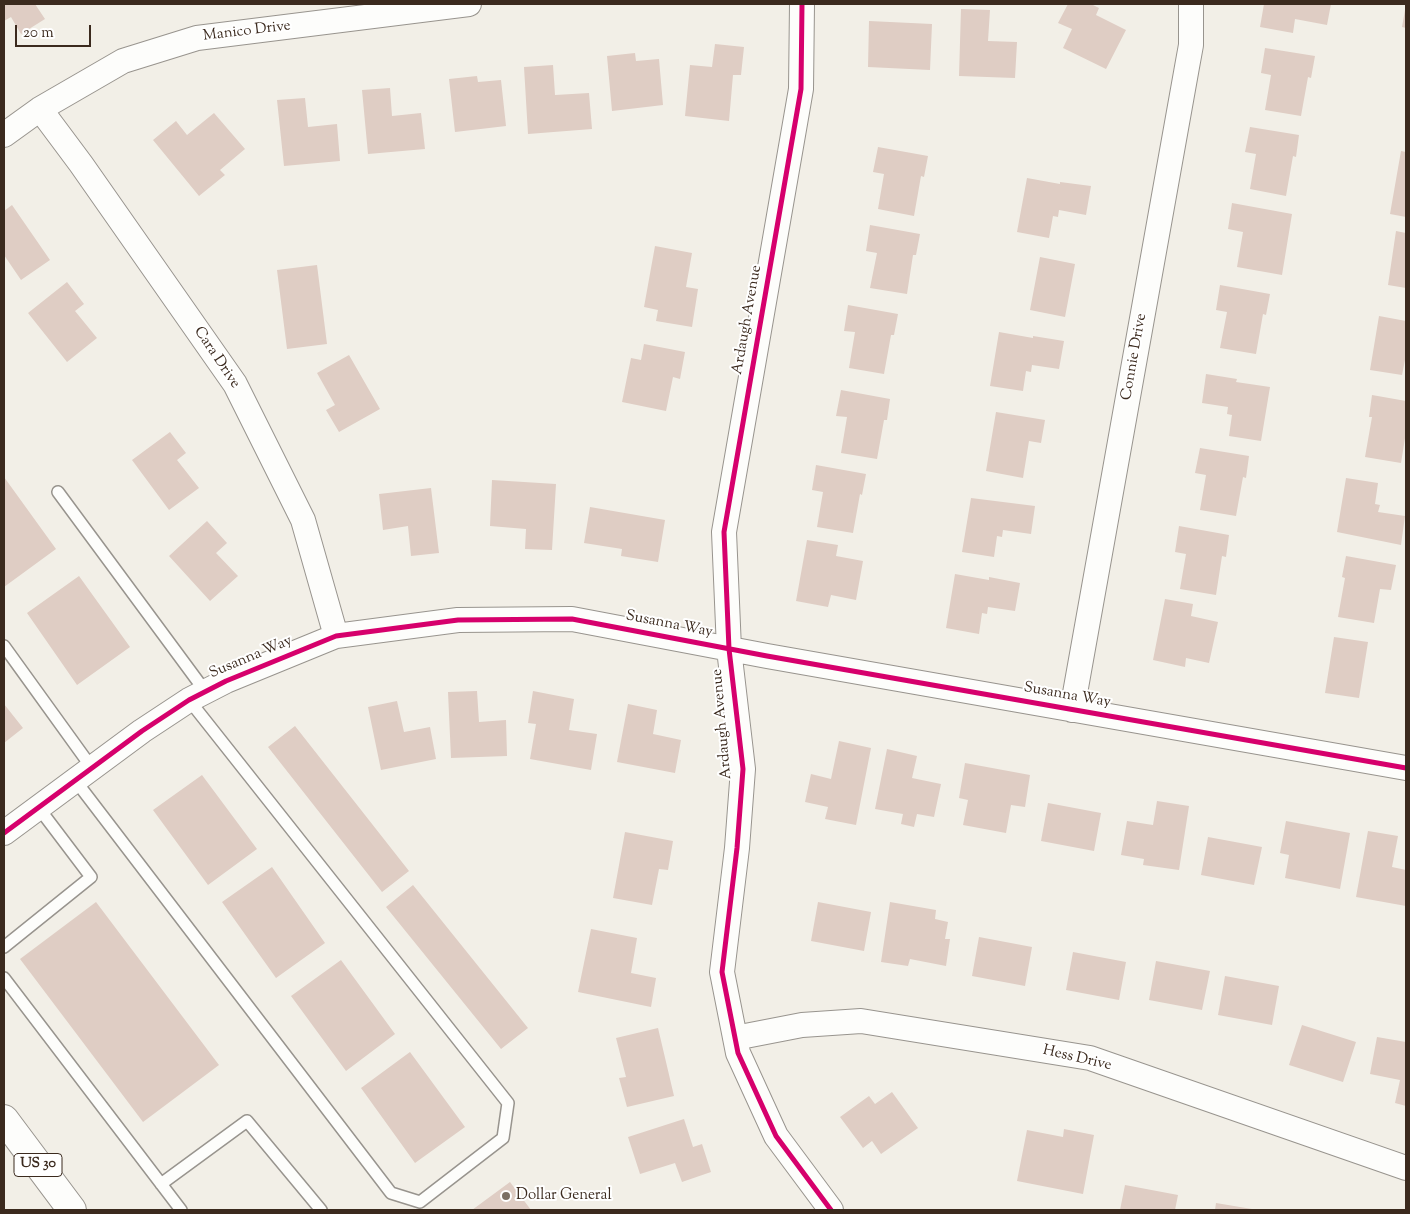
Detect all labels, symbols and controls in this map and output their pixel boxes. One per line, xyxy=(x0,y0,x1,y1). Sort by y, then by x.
scale bar xyxy=(18,15,94,47)
street label: Manico Drive xyxy=(202,18,292,46)
text: 20 m xyxy=(23,23,54,44)
street label: Ardaugh Avenue xyxy=(730,264,766,376)
street label: Connie Drive xyxy=(1118,312,1152,402)
street label: Cara Drive xyxy=(189,324,243,392)
street label: Susanna Way xyxy=(624,608,714,642)
street label: Susanna Way xyxy=(207,632,295,684)
street label: Ardaugh Avenue xyxy=(709,668,737,780)
street label: Susanna Way xyxy=(1022,679,1112,713)
street label: Hess Drive xyxy=(1041,1042,1113,1076)
road number: US 30 xyxy=(14,1154,62,1176)
place label: Dollar General xyxy=(516,1187,612,1205)
marker: Dollar General xyxy=(500,1190,512,1202)

